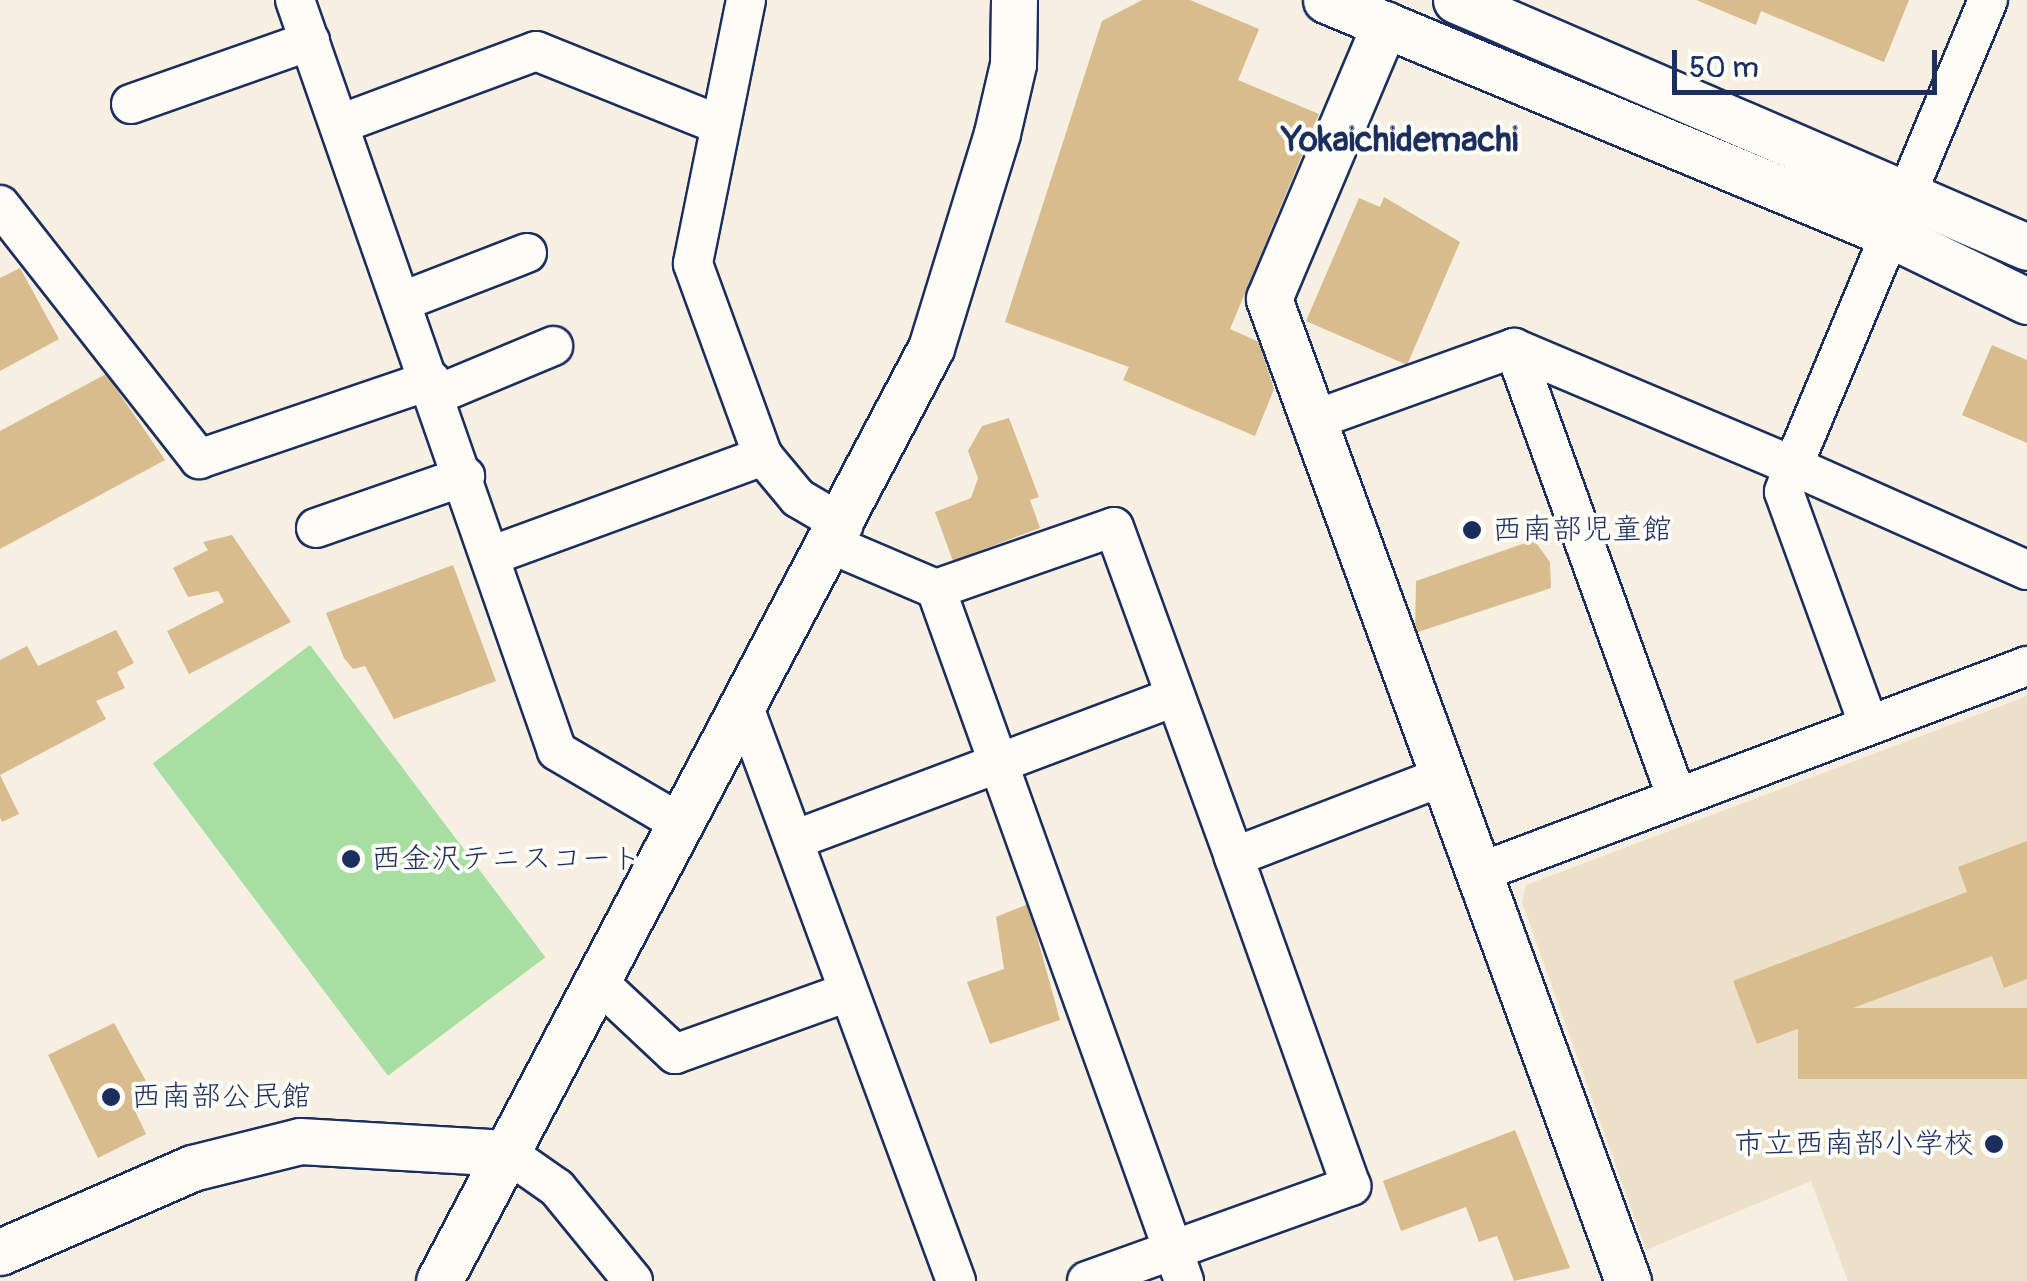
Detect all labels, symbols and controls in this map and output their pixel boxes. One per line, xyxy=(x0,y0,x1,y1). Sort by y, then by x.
scale bar xyxy=(1677,30,1942,92)
text: 50 m xyxy=(1689,49,1759,86)
district label: Yokaichidemachi xyxy=(1282,119,1518,161)
place label: 西南部児童館 xyxy=(1492,512,1672,548)
marker: 西南部児童館 xyxy=(1461,519,1483,541)
place label: 西金沢テニスコート xyxy=(371,841,641,877)
marker: 西金沢テニスコート xyxy=(340,848,362,870)
place label: 西南部公民館 xyxy=(131,1079,311,1115)
marker: 西南部公民館 xyxy=(100,1086,122,1108)
place label: 市立西南部小学校 xyxy=(1734,1126,1974,1162)
marker: 市立西南部小学校 xyxy=(1983,1133,2005,1155)

